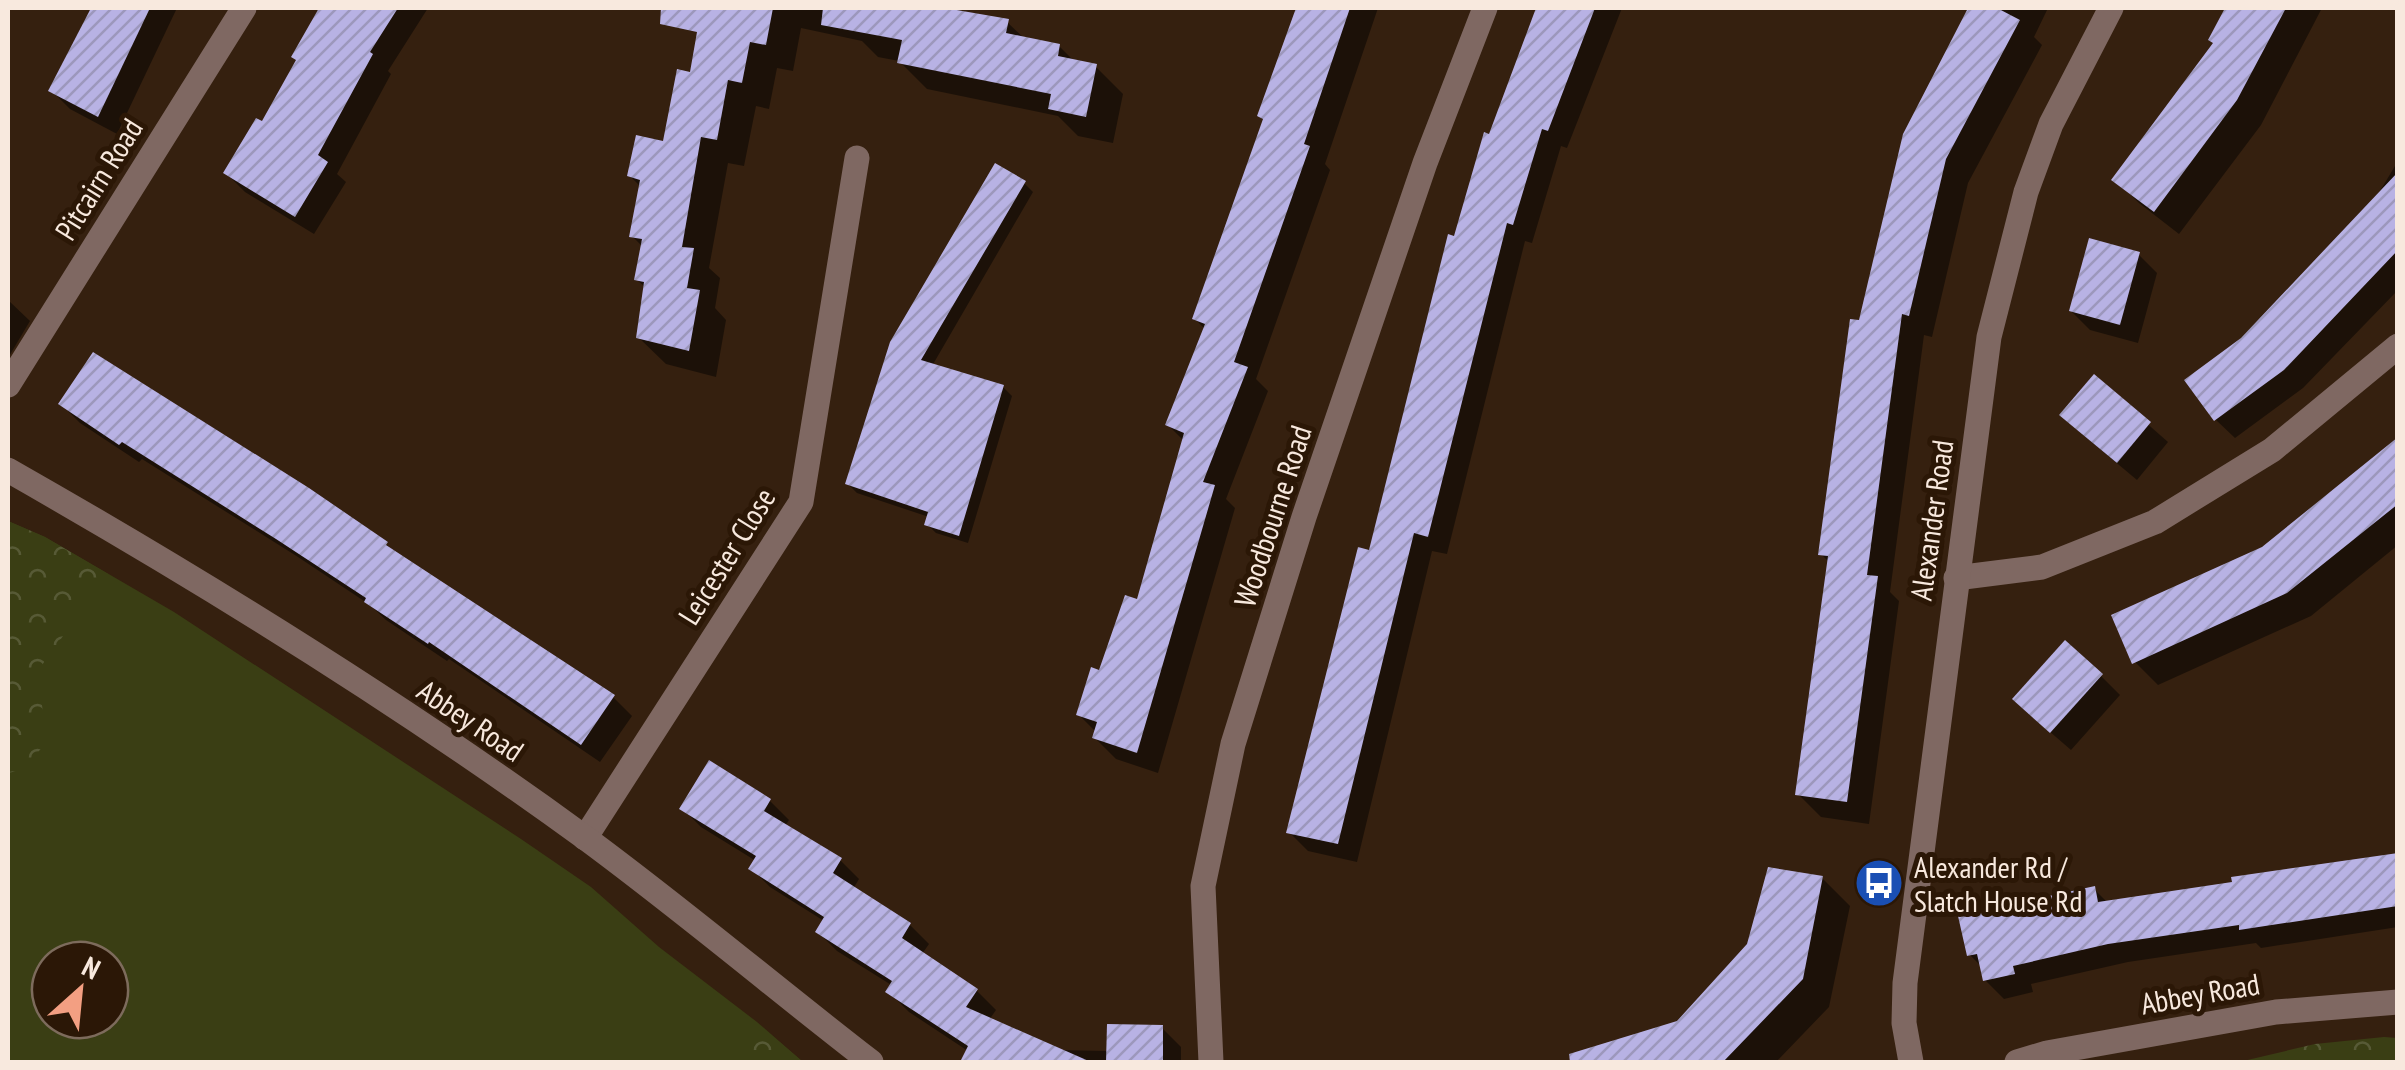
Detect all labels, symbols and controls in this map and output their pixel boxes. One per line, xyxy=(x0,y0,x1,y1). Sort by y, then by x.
street label: Pitcairn Road xyxy=(45,111,151,247)
street label: Woodbourne Road xyxy=(1224,420,1320,612)
street label: Alexander Road xyxy=(1900,437,1962,603)
street label: Leicester Close xyxy=(669,480,783,632)
street label: Abbey Road xyxy=(410,670,532,770)
place label: Alexander Rd / Slatch House Rd xyxy=(1914,847,2082,920)
bus stop icon: Alexander Rd / Slatch House Rd xyxy=(1853,857,1905,909)
north arrow xyxy=(30,940,130,1040)
text: N xyxy=(76,947,107,987)
street label: Abbey Road xyxy=(2137,963,2263,1023)

